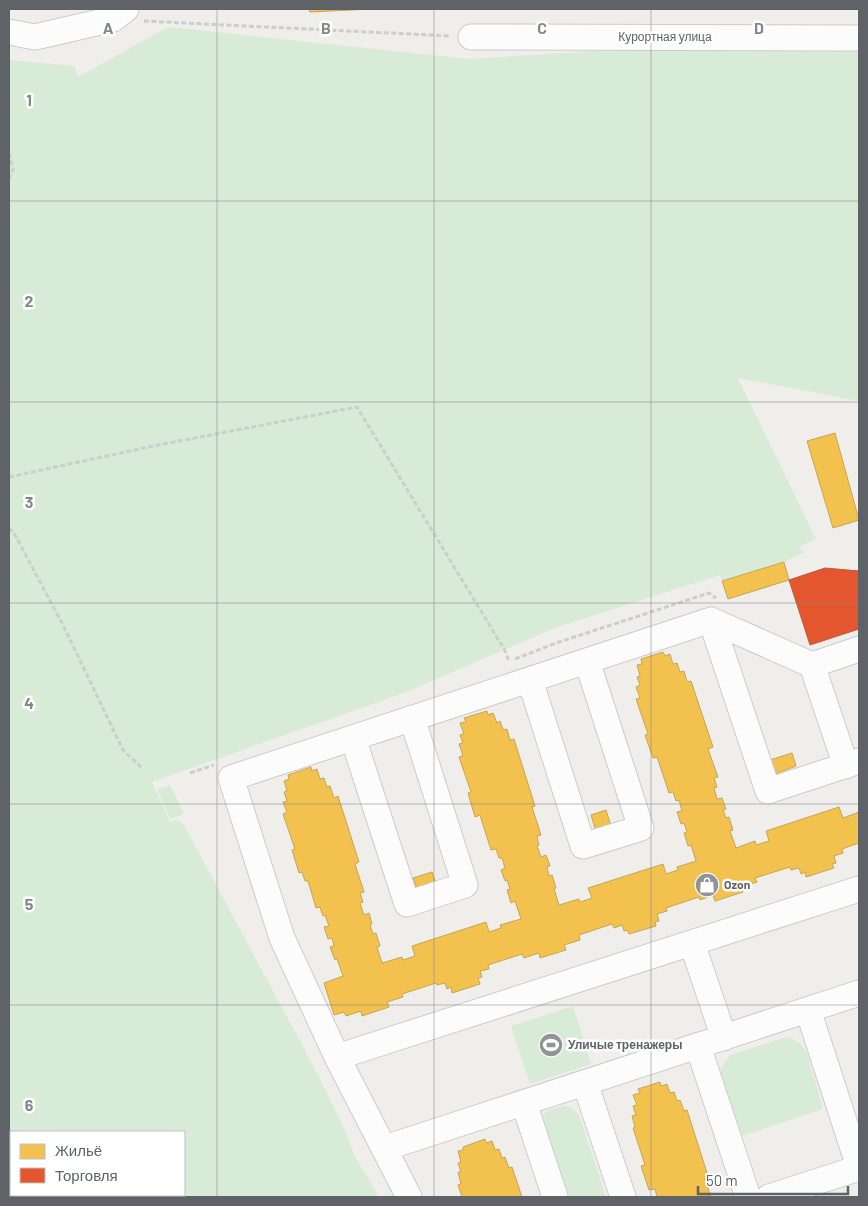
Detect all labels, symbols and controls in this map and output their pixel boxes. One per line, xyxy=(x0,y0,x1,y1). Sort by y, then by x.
text: A xyxy=(103,18,114,37)
text: B xyxy=(321,18,331,37)
text: C xyxy=(537,18,547,37)
text: D xyxy=(754,18,764,37)
street label: Курортная улица xyxy=(618,29,712,44)
text: 1 xyxy=(26,90,32,109)
text: 2 xyxy=(25,291,34,310)
text: 3 xyxy=(25,492,33,511)
text: 4 xyxy=(24,693,34,712)
shop icon: Ozon xyxy=(694,872,720,898)
place label: Ozon xyxy=(724,877,750,891)
text: 5 xyxy=(25,894,34,913)
sports icon: Уличые тренажеры xyxy=(538,1032,564,1058)
place label: Уличые тренажеры xyxy=(568,1037,682,1052)
text: 6 xyxy=(25,1095,34,1114)
legend xyxy=(10,1131,185,1196)
text: Жильё xyxy=(55,1141,102,1159)
scale bar xyxy=(698,1164,848,1196)
text: Торговля xyxy=(55,1166,118,1184)
text: 50 m xyxy=(706,1171,738,1189)

